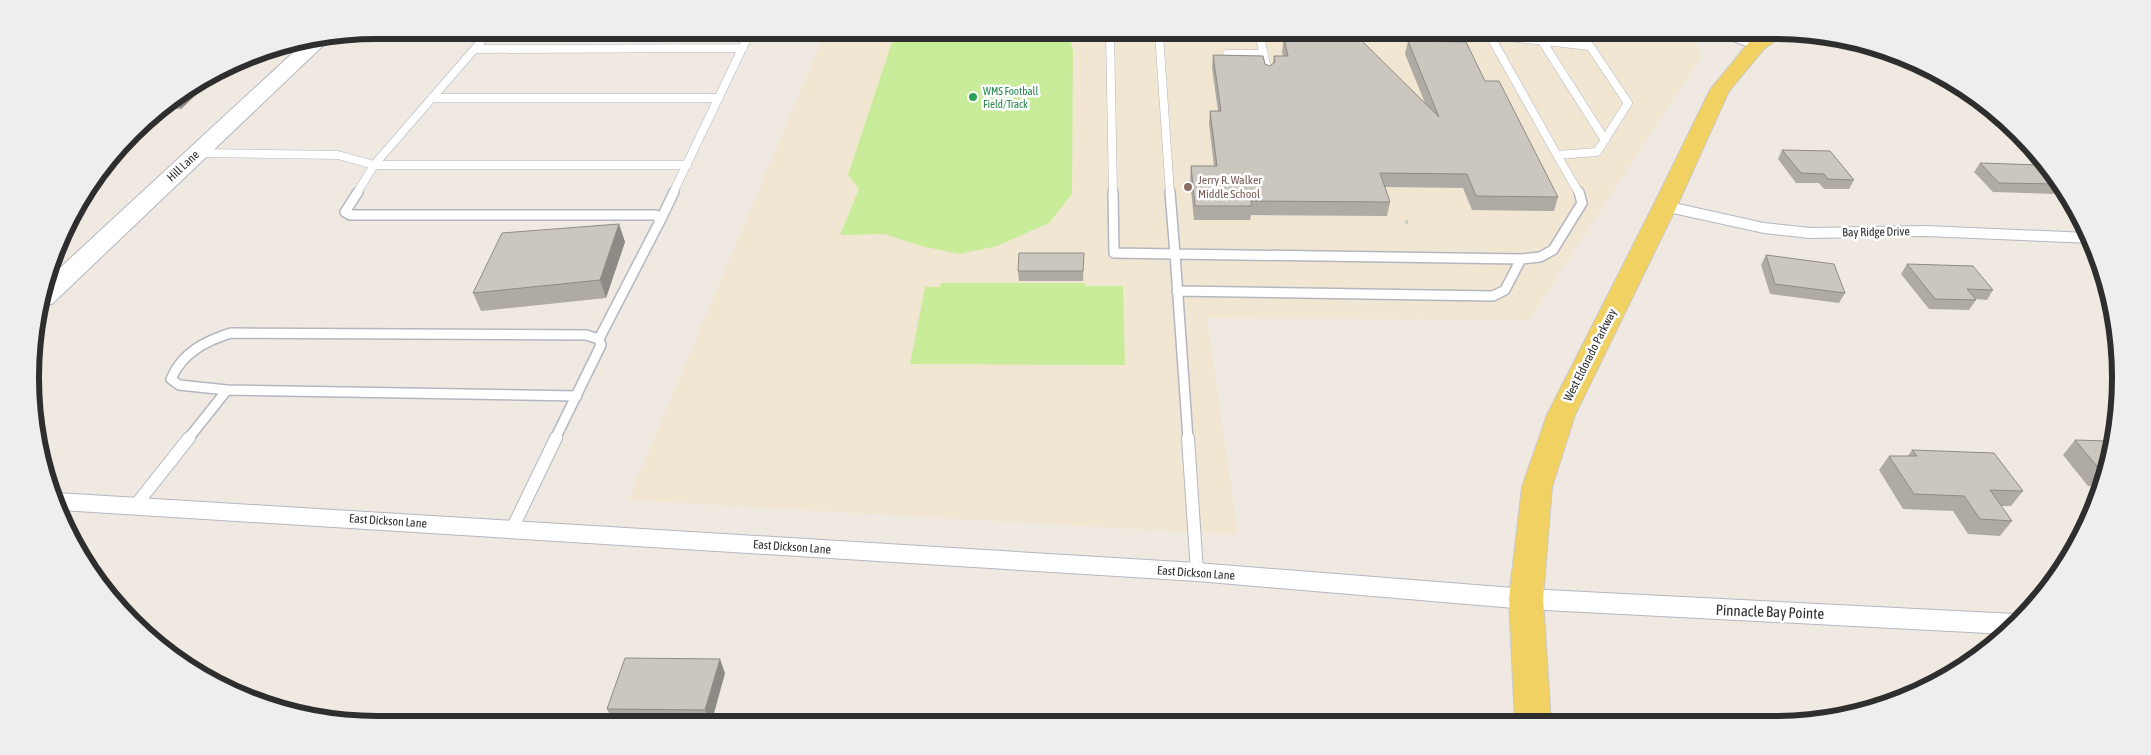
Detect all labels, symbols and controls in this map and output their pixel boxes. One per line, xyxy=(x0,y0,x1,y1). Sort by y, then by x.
place label: WMS Football Field/Track xyxy=(983,85,1038,110)
marker: WMS Football Field/Track xyxy=(967,91,979,103)
street label: Hill Lane xyxy=(164,148,202,184)
place label: Jerry R. Walker Middle School xyxy=(1198,173,1262,201)
marker: Jerry R. Walker Middle School xyxy=(1182,181,1194,193)
street label: Bay Ridge Drive xyxy=(1842,224,1910,240)
street label: West Eldorado Parkway xyxy=(1561,306,1619,404)
street label: East Dickson Lane xyxy=(349,511,427,531)
street label: East Dickson Lane xyxy=(753,537,831,557)
street label: East Dickson Lane xyxy=(1157,563,1235,583)
street label: Pinnacle Bay Pointe xyxy=(1715,601,1825,622)

